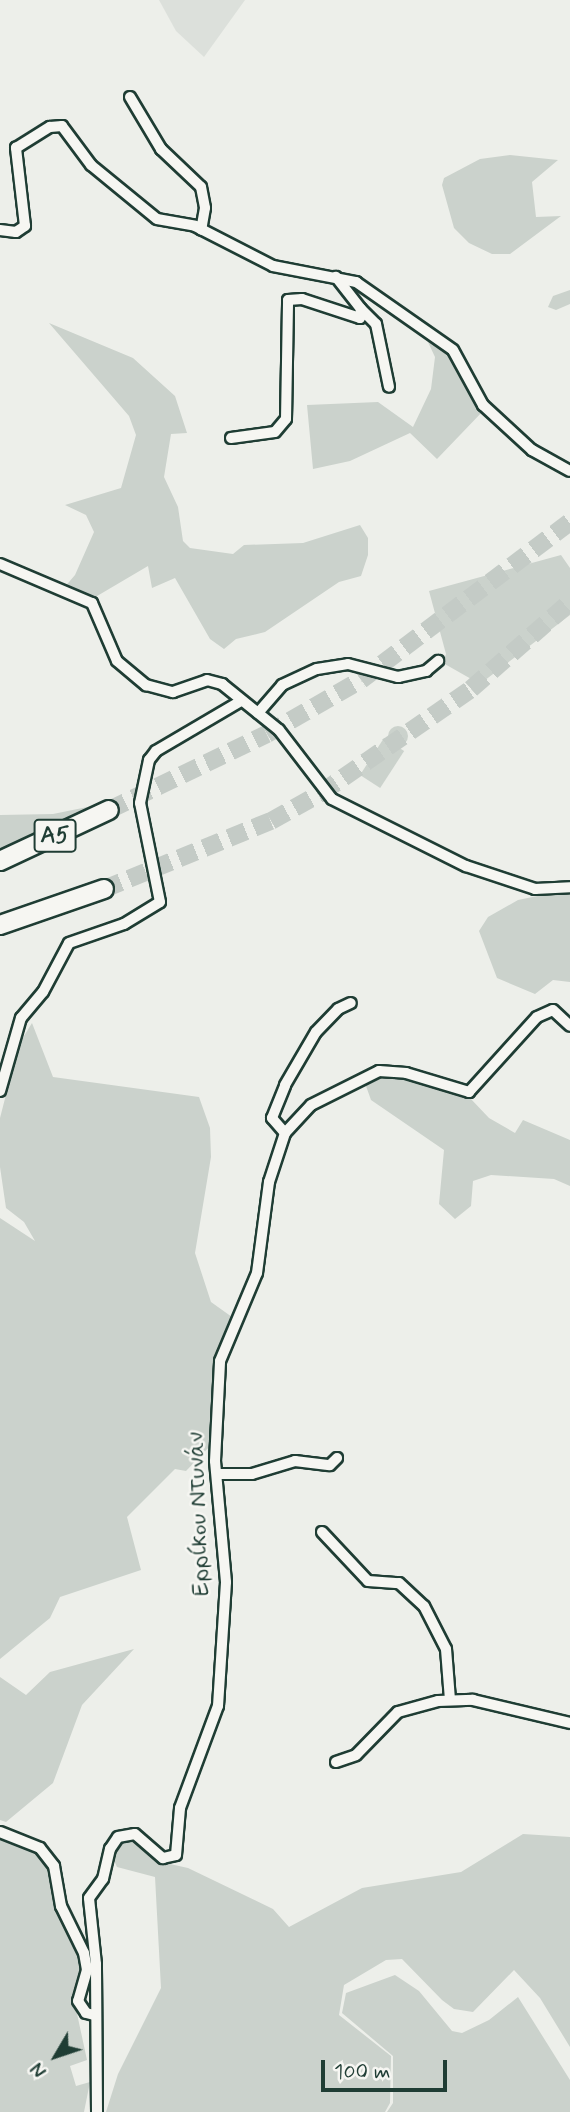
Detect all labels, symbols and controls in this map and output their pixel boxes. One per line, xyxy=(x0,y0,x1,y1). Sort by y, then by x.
road number: Α5 xyxy=(32,816,78,856)
street label: Ερρίκου Ντυνάν xyxy=(182,1431,216,1597)
north arrow xyxy=(21,2021,91,2091)
scale bar xyxy=(325,2046,451,2090)
text: N xyxy=(26,2057,53,2082)
text: 100 m xyxy=(334,2058,390,2086)

